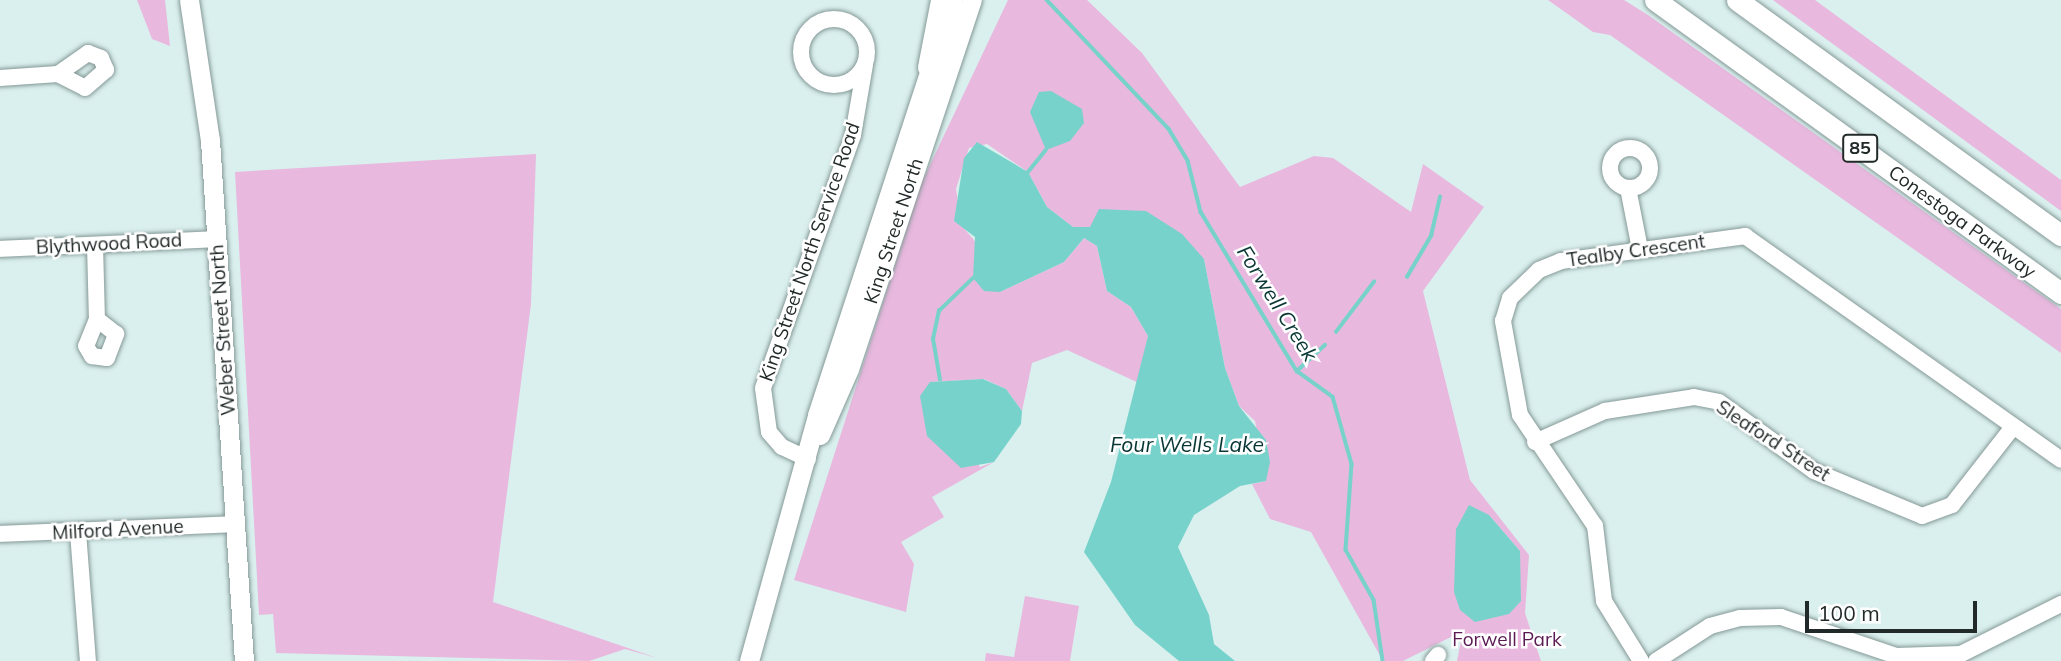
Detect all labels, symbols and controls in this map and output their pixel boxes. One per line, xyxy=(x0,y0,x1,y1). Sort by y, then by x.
street label: King Street North Service Road xyxy=(755,120,865,384)
road number: 85 xyxy=(1841,134,1879,162)
street label: King Street North xyxy=(860,155,928,307)
street label: Conestoga Parkway xyxy=(1884,161,2040,283)
street label: Blythwood Road xyxy=(35,229,183,259)
street label: Tealby Crescent xyxy=(1565,230,1707,272)
water label: Forwell Creek xyxy=(1232,240,1324,366)
street label: Weber Street North xyxy=(206,244,240,416)
street label: Sleaford Street xyxy=(1712,396,1834,486)
water label: Four Wells Lake xyxy=(1110,431,1264,457)
street label: Milford Avenue xyxy=(52,515,184,545)
scale bar xyxy=(1809,588,1980,632)
text: 100 m xyxy=(1818,600,1880,626)
park label: Forwell Park xyxy=(1452,629,1562,651)

